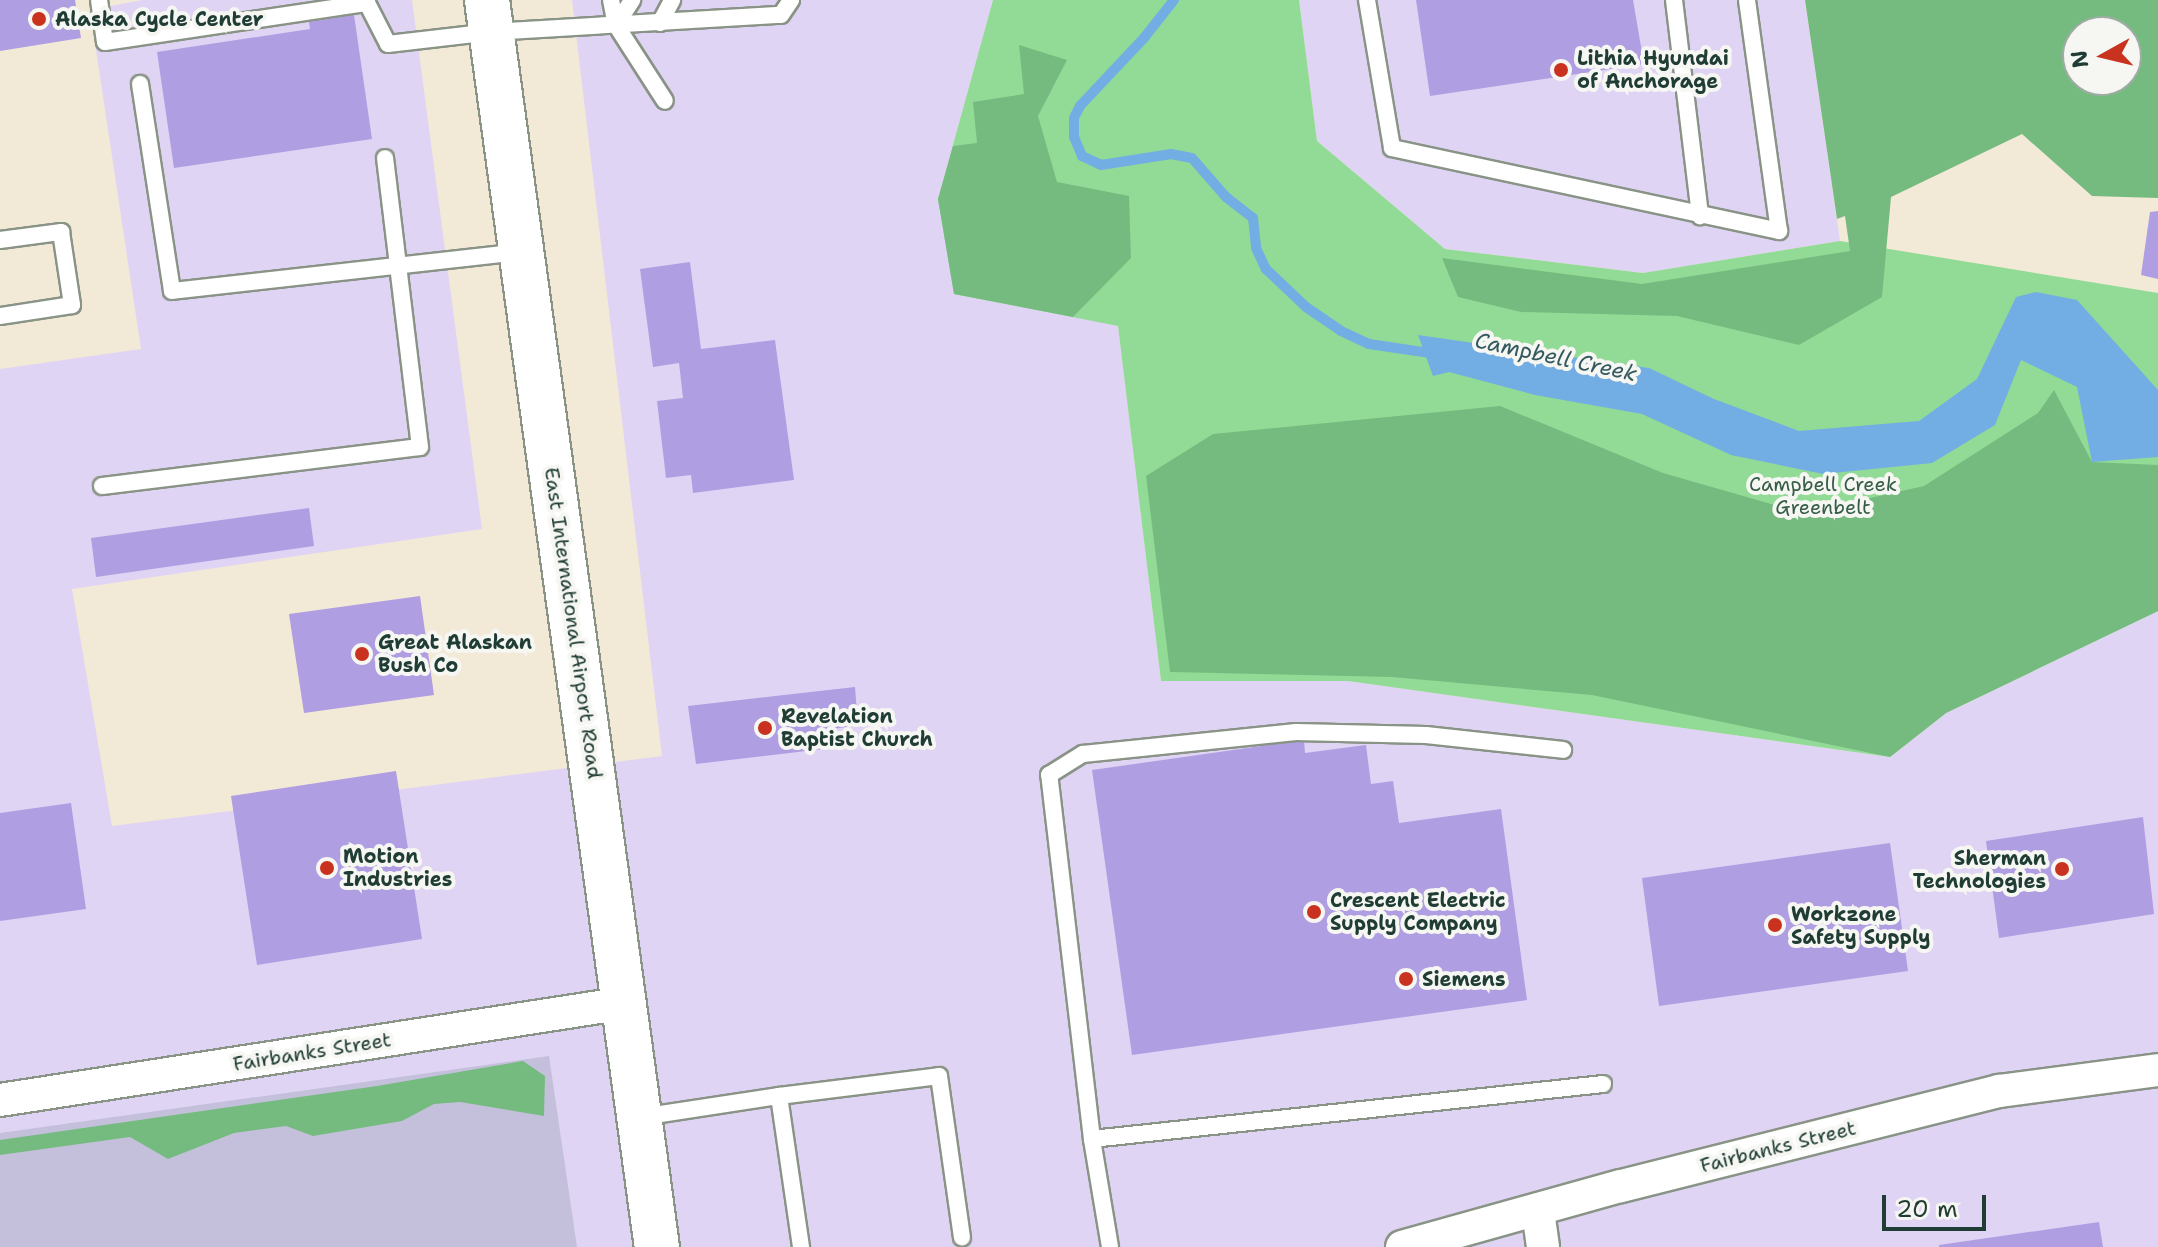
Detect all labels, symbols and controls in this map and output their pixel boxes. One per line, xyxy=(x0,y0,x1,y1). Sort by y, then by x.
place label: Alaska Cycle Center xyxy=(55,7,264,31)
marker: Alaska Cycle Center xyxy=(30,10,48,28)
north arrow xyxy=(2062,16,2142,96)
place label: Lithia Hyundai of Anchorage xyxy=(1577,46,1729,93)
text: N xyxy=(2064,48,2095,70)
marker: Lithia Hyundai of Anchorage xyxy=(1552,61,1570,79)
water label: Campbell Creek xyxy=(1473,327,1639,387)
street label: East International Airport Road xyxy=(539,466,607,780)
park label: Campbell Creek Greenbelt xyxy=(1749,473,1897,520)
place label: Great Alaskan Bush Co xyxy=(378,630,532,677)
marker: Great Alaskan Bush Co xyxy=(353,645,371,663)
place label: Revelation Baptist Church xyxy=(781,704,933,751)
marker: Revelation Baptist Church xyxy=(756,719,774,737)
place label: Motion Industries xyxy=(343,844,452,891)
place label: Sherman Technologies xyxy=(1913,846,2046,893)
marker: Motion Industries xyxy=(318,859,336,877)
marker: Sherman Technologies xyxy=(2053,860,2071,878)
place label: Crescent Electric Supply Company xyxy=(1330,888,1506,935)
place label: Workzone Safety Supply xyxy=(1791,902,1930,949)
marker: Crescent Electric Supply Company xyxy=(1305,903,1323,921)
marker: Workzone Safety Supply xyxy=(1766,916,1784,934)
place label: Siemens xyxy=(1422,967,1505,991)
marker: Siemens xyxy=(1397,970,1415,988)
street label: Fairbanks Street xyxy=(231,1028,393,1076)
street label: Fairbanks Street xyxy=(1698,1116,1858,1178)
scale bar xyxy=(1886,1179,1990,1229)
text: 20 m xyxy=(1896,1193,1958,1225)

